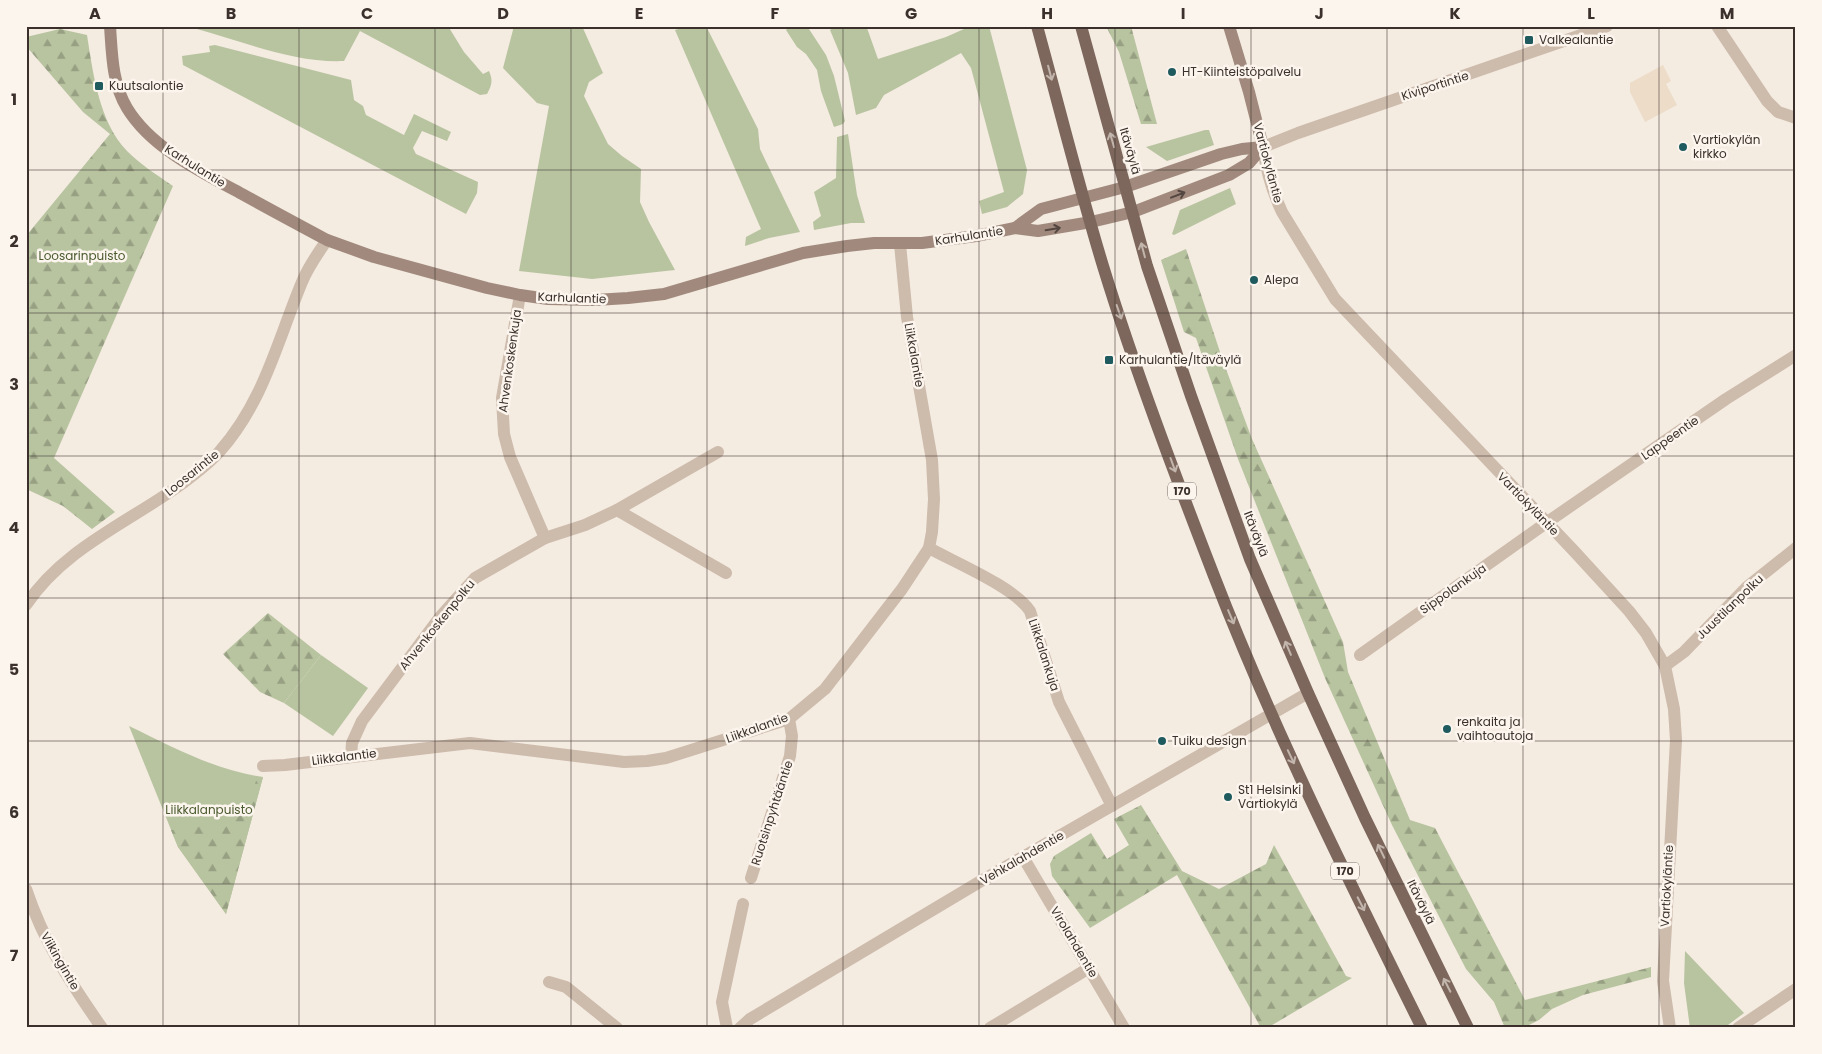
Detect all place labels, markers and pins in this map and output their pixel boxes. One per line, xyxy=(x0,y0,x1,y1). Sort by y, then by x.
place label: Valkealantie xyxy=(1539,31,1613,48)
marker: Valkealantie xyxy=(1523,34,1535,46)
place label: HT-Kiinteistöpalvelu xyxy=(1182,63,1301,80)
marker: HT-Kiinteistöpalvelu xyxy=(1166,66,1178,78)
place label: Kuutsalontie xyxy=(109,77,183,94)
marker: Kuutsalontie xyxy=(93,80,105,92)
place label: Vartiokylän kirkko xyxy=(1693,131,1760,162)
marker: Vartiokylän kirkko xyxy=(1677,141,1689,153)
place label: Alepa xyxy=(1264,271,1299,288)
marker: Alepa xyxy=(1248,274,1260,286)
place label: Karhulantie/Itäväylä xyxy=(1119,351,1241,368)
marker: Karhulantie/Itäväylä xyxy=(1103,354,1115,366)
place label: renkaita ja vaihtoautoja xyxy=(1457,713,1533,744)
marker: renkaita ja vaihtoautoja xyxy=(1441,723,1453,735)
place label: Tuiku design xyxy=(1172,732,1247,749)
marker: Tuiku design xyxy=(1156,735,1168,747)
place label: St1 Helsinki Vartiokylä xyxy=(1238,781,1301,812)
marker: St1 Helsinki Vartiokylä xyxy=(1222,791,1234,803)

